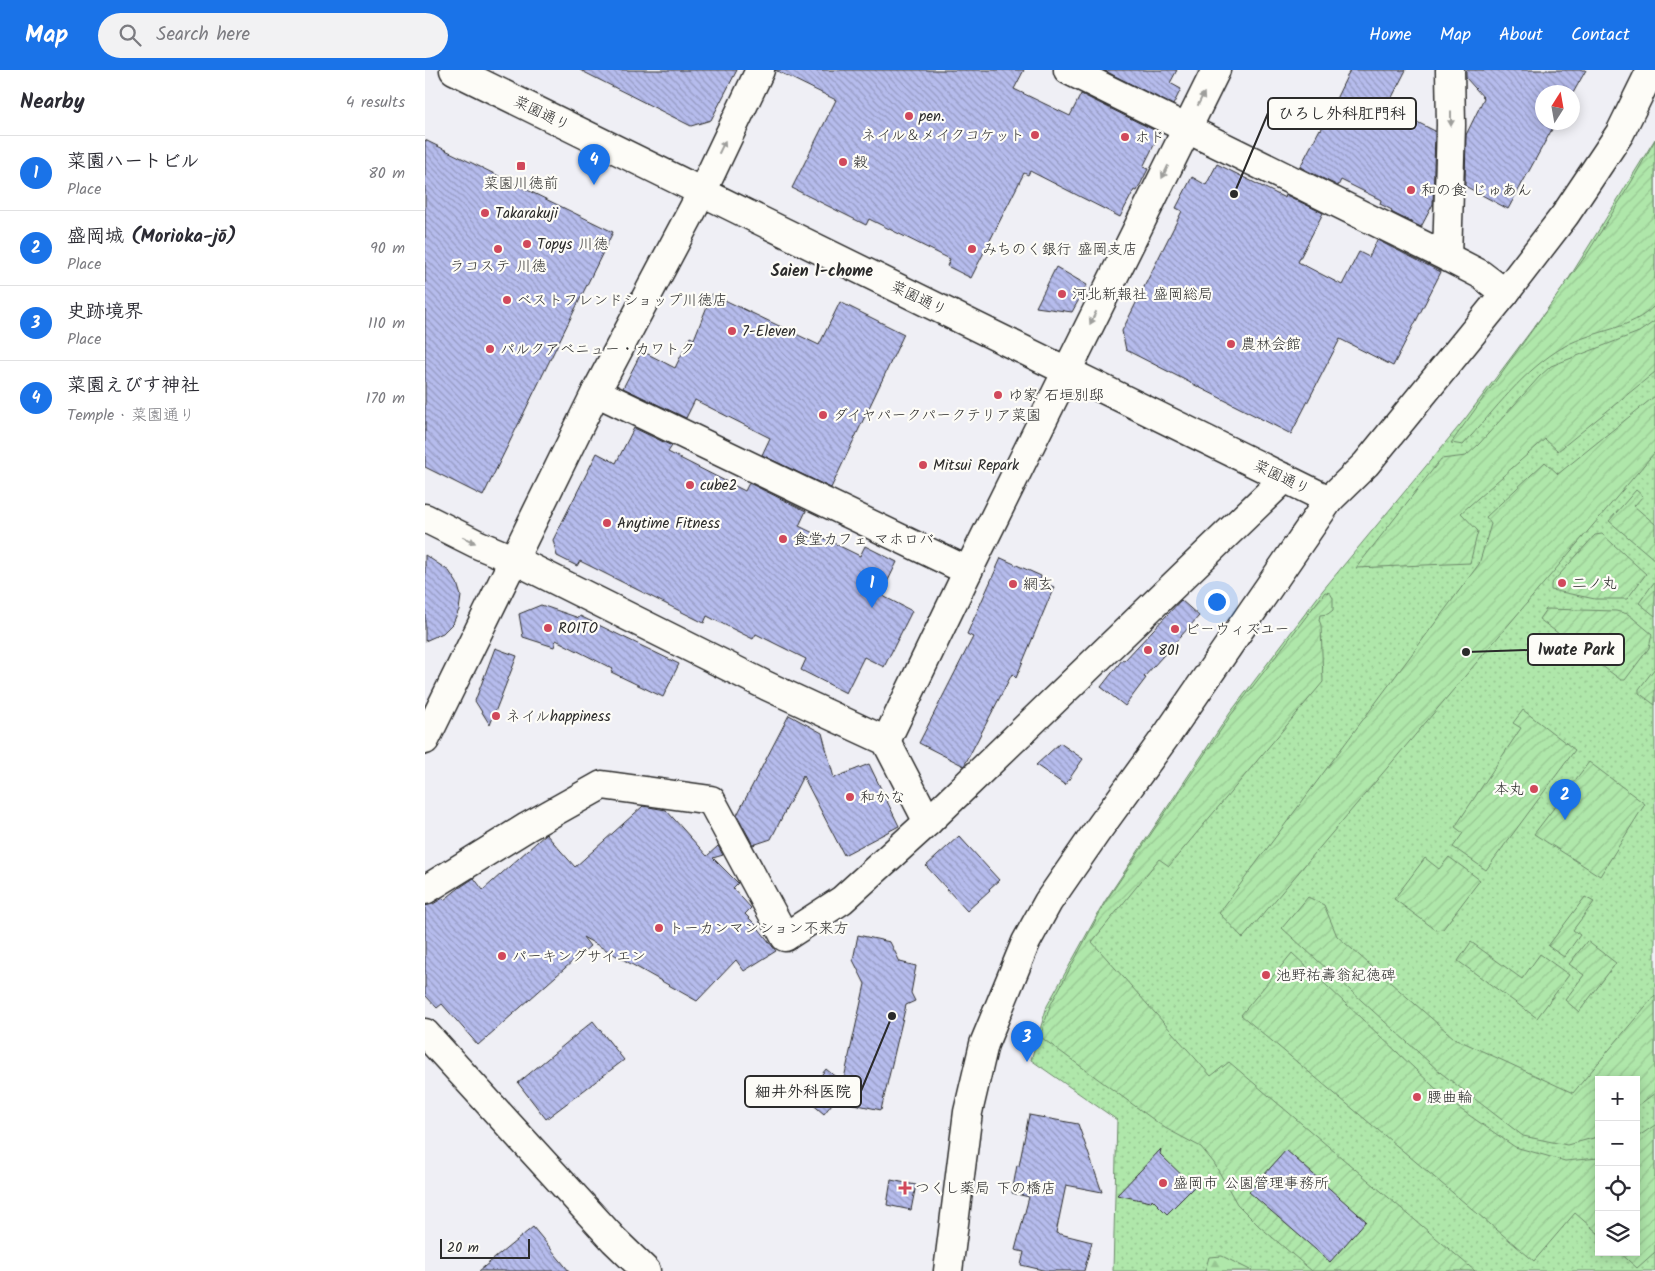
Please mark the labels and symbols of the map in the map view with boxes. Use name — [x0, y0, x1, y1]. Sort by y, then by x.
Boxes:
north arrow — [1535, 85, 1580, 130]
street label: 菜園通り — [509, 90, 574, 138]
one-way arrow — [1197, 92, 1205, 106]
callout: ひろし外科肛門科 — [1268, 98, 1416, 129]
text: ひろし外科肛門科 — [1278, 102, 1406, 127]
place label: pen. — [918, 105, 944, 129]
marker: pen. — [903, 110, 915, 122]
one-way arrow — [1447, 111, 1455, 127]
place label: ネイル＆メイクコケット — [861, 124, 1025, 148]
place label: ホド — [1135, 126, 1165, 150]
marker: ネイル＆メイクコケット — [1029, 129, 1041, 141]
marker: ホド — [1119, 131, 1131, 143]
one-way arrow — [718, 140, 726, 154]
pin: 4 — [578, 144, 610, 185]
place label: 穀 — [853, 151, 868, 175]
marker: 穀 — [837, 156, 849, 168]
marker: 菜園川徳前 — [515, 160, 527, 172]
one-way arrow — [1161, 165, 1169, 179]
place label: 菜園川徳前 — [483, 172, 559, 196]
place label: 和の食 じゅあん — [1421, 179, 1532, 203]
marker: 和の食 じゅあん — [1405, 184, 1417, 196]
place label: Takarakuji — [495, 202, 559, 226]
marker: Takarakuji — [479, 207, 491, 219]
place label: Topys 川徳 — [537, 233, 608, 257]
marker: Topys 川徳 — [521, 238, 533, 250]
place label: みちのく銀行 盛岡支店 — [982, 238, 1137, 262]
marker: ラコステ 川徳 — [492, 243, 504, 255]
marker: みちのく銀行 盛岡支店 — [966, 243, 978, 255]
place label: ラコステ 川徳 — [450, 255, 546, 279]
district label: Saien 1-chome — [771, 259, 873, 284]
street label: 菜園通り — [886, 275, 951, 323]
place label: 河北新報社 盛岡総局 — [1072, 283, 1213, 307]
marker: 河北新報社 盛岡総局 — [1056, 288, 1068, 300]
place label: ベストフレンドショップ川徳店 — [517, 289, 728, 313]
marker: ベストフレンドショップ川徳店 — [501, 294, 513, 306]
one-way arrow — [1089, 311, 1097, 325]
place label: 7-Eleven — [742, 320, 796, 344]
marker: 7-Eleven — [726, 325, 738, 337]
place label: 農林会館 — [1241, 333, 1301, 357]
place label: パルクアベニュー・カワトク — [500, 338, 695, 362]
marker: 農林会館 — [1225, 338, 1237, 350]
marker: パルクアベニュー・カワトク — [484, 343, 496, 355]
place label: ゆ家 石垣別邸 — [1008, 384, 1104, 408]
marker: ゆ家 石垣別邸 — [992, 389, 1004, 401]
place label: ダイヤパークパークテリア菜園 — [833, 404, 1041, 428]
marker: ダイヤパークパークテリア菜園 — [817, 409, 829, 421]
place label: Mitsui Repark — [933, 454, 1020, 478]
street label: 菜園通り — [1249, 454, 1314, 502]
marker: Mitsui Repark — [917, 459, 929, 471]
place label: cube2 — [700, 474, 737, 498]
marker: cube2 — [684, 479, 696, 491]
place label: Anytime Fitness — [617, 512, 721, 536]
marker: Anytime Fitness — [601, 517, 613, 529]
place label: 食堂カフェ マホロバ — [793, 528, 934, 552]
marker: 食堂カフェ マホロバ — [777, 533, 789, 545]
one-way arrow — [462, 536, 476, 544]
pin: 1 — [856, 567, 888, 608]
place label: 二ノ丸 — [1572, 572, 1617, 596]
place label: 網玄 — [1023, 573, 1053, 597]
marker: 二ノ丸 — [1556, 577, 1568, 589]
marker: 網玄 — [1007, 578, 1019, 590]
your location — [1204, 589, 1230, 615]
place label: ROITO — [558, 617, 598, 641]
place label: ビ－ウィズユー — [1185, 618, 1289, 642]
marker: ROITO — [542, 622, 554, 634]
marker: ビ－ウィズユー — [1169, 623, 1181, 635]
callout: Iwate Park — [1528, 634, 1624, 665]
text: Iwate Park — [1538, 638, 1615, 663]
place label: 801 — [1158, 639, 1180, 663]
marker: 801 — [1142, 644, 1154, 656]
place label: ネイルhappiness — [506, 705, 611, 729]
marker: ネイルhappiness — [490, 710, 502, 722]
place label: 本丸 — [1494, 778, 1524, 802]
pin: 2 — [1549, 779, 1581, 820]
marker: 本丸 — [1528, 783, 1540, 795]
place label: 和かな — [860, 786, 905, 810]
marker: 和かな — [844, 791, 856, 803]
place label: トーカンマンション不来方 — [669, 917, 848, 941]
marker: トーカンマンション不来方 — [653, 922, 665, 934]
place label: パーキングサイエン — [512, 945, 646, 969]
marker: パーキングサイエン — [496, 950, 508, 962]
place label: 池野祐壽翁紀徳碑 — [1276, 964, 1396, 988]
marker: 池野祐壽翁紀徳碑 — [1260, 969, 1272, 981]
pin: 3 — [1011, 1021, 1043, 1062]
callout: 細井外科医院 — [745, 1076, 861, 1107]
text: 細井外科医院 — [755, 1080, 851, 1105]
place label: 腰曲輪 — [1427, 1086, 1472, 1110]
marker: 腰曲輪 — [1411, 1091, 1423, 1103]
place label: 盛岡市 公園管理事務所 — [1173, 1172, 1329, 1196]
place label: つくし薬局 下の橋店 — [915, 1177, 1056, 1201]
marker: 盛岡市 公園管理事務所 — [1157, 1177, 1169, 1189]
marker: つくし薬局 下の橋店 — [899, 1182, 911, 1194]
scale bar — [440, 1236, 530, 1259]

